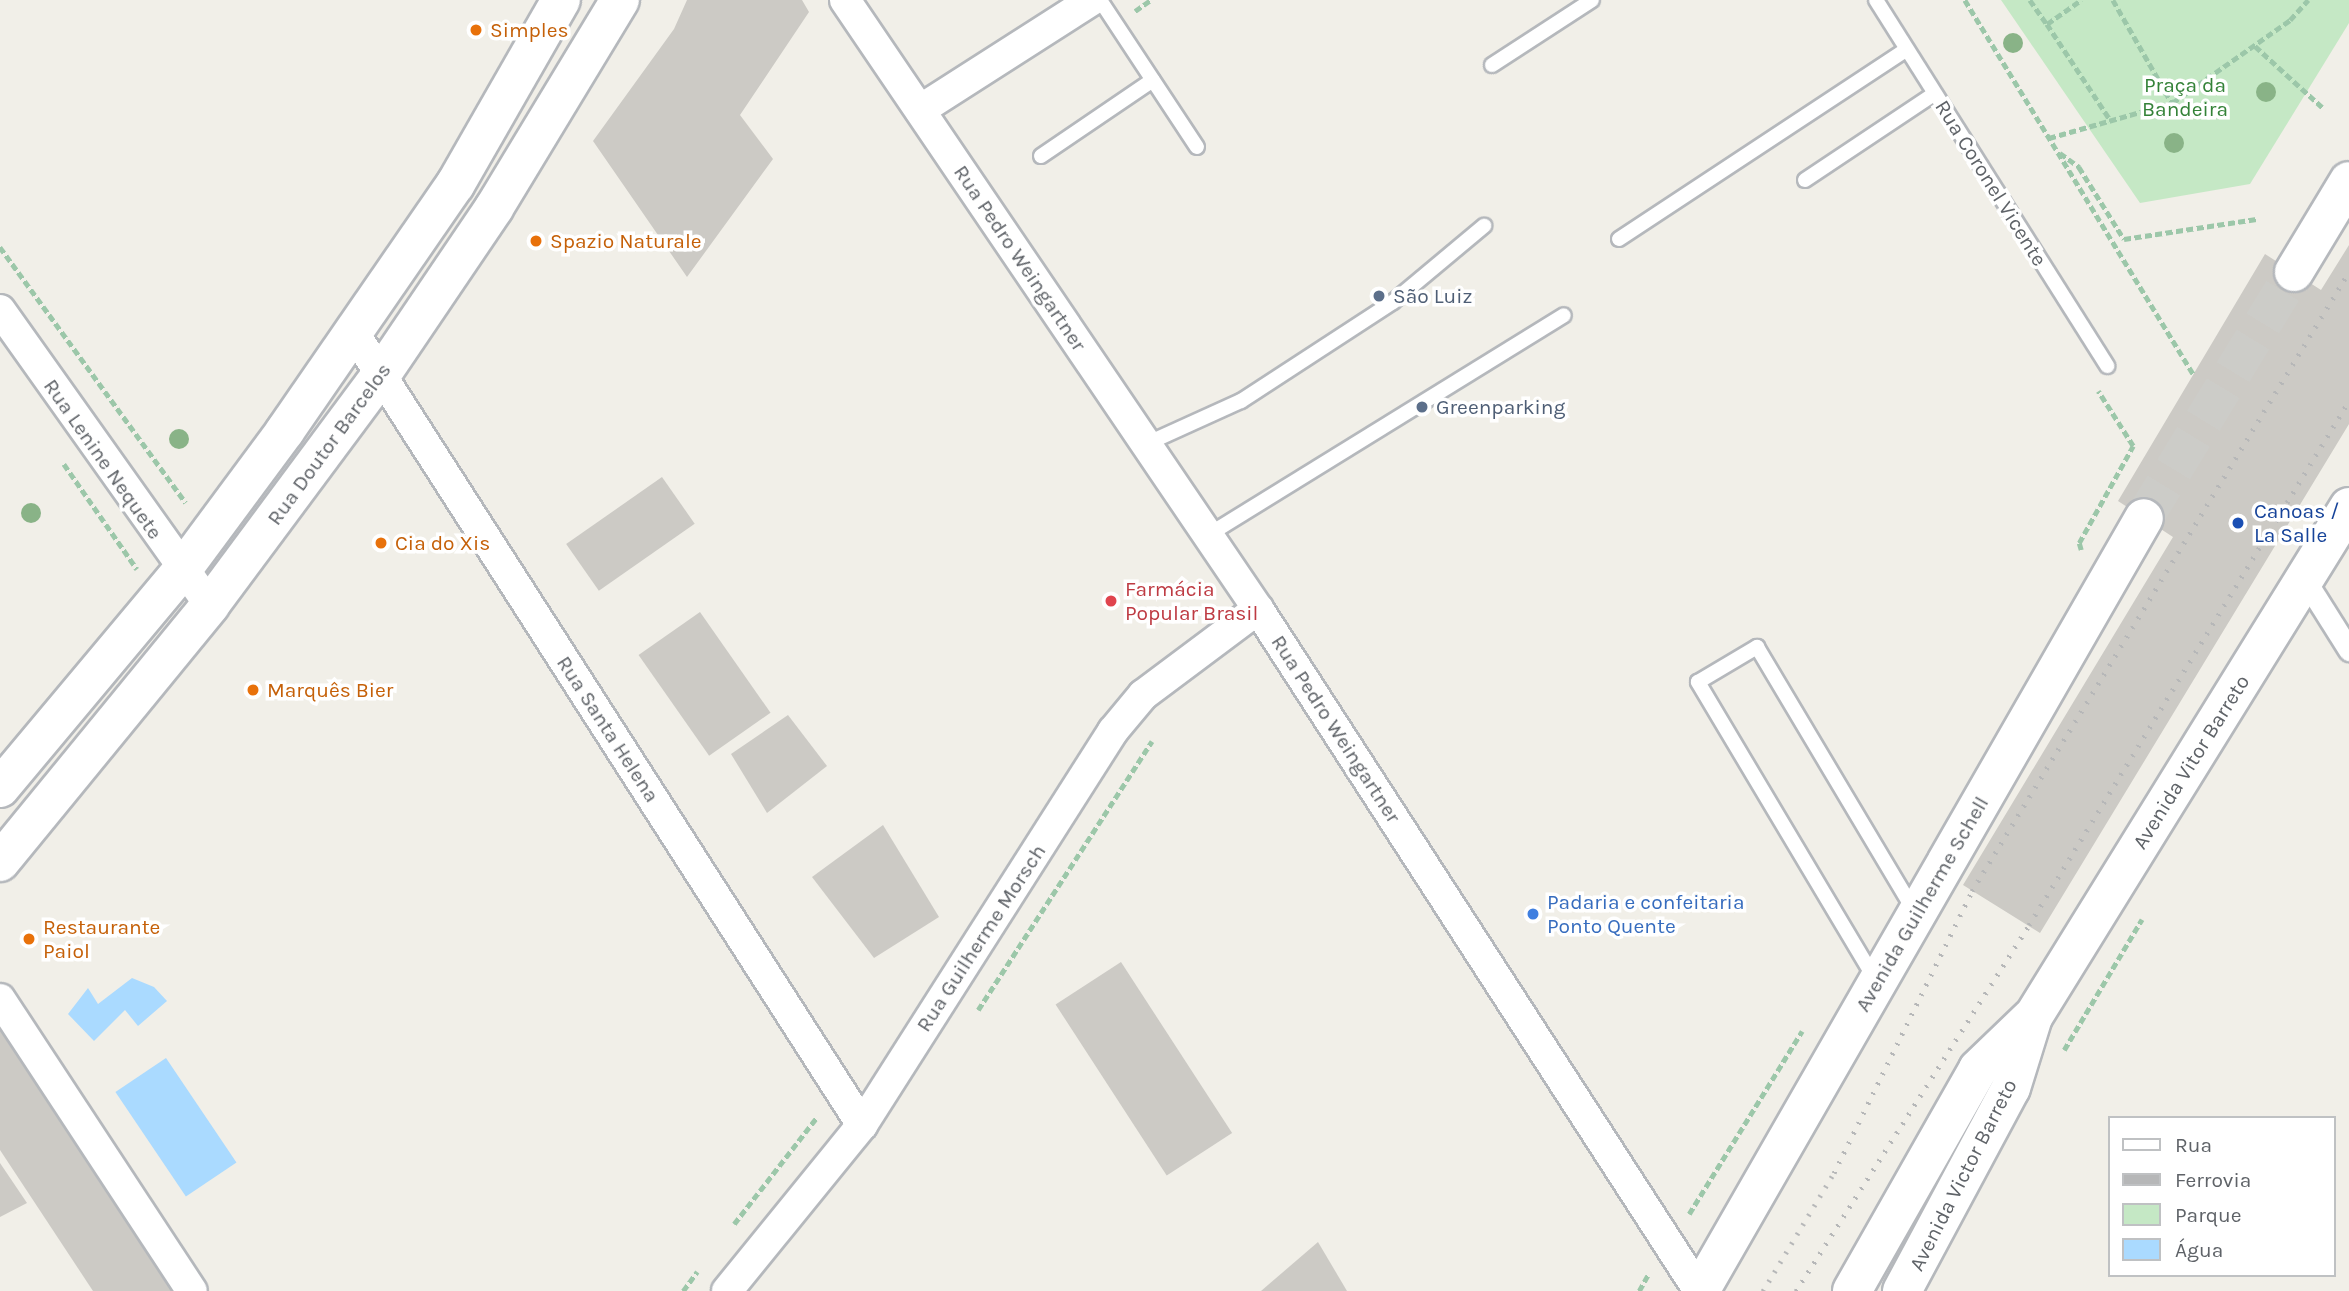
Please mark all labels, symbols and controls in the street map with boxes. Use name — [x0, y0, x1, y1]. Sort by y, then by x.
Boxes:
place label: Simples — [490, 17, 569, 43]
marker: Simples — [468, 22, 484, 38]
park label: Praça da Bandeira — [2142, 72, 2228, 122]
street label: Rua Coronel Vicente — [1930, 95, 2052, 271]
street label: Rua Pedro Weingartner — [948, 160, 1092, 356]
place label: Spazio Naturale — [550, 228, 702, 254]
marker: Spazio Naturale — [528, 233, 544, 249]
place label: São Luiz — [1393, 283, 1472, 309]
marker: São Luiz — [1371, 288, 1387, 304]
street label: Rua Doutor Barcelos — [262, 358, 396, 530]
street label: Rua Lenine Nequete — [38, 374, 168, 544]
place label: Greenparking — [1436, 394, 1565, 420]
marker: Greenparking — [1414, 399, 1430, 415]
place label: Canoas / La Salle — [2254, 498, 2339, 548]
marker: Canoas / La Salle — [2228, 513, 2248, 533]
place label: Cia do Xis — [395, 530, 490, 556]
marker: Cia do Xis — [373, 535, 389, 551]
place label: Farmácia Popular Brasil — [1125, 576, 1258, 626]
marker: Farmácia Popular Brasil — [1103, 593, 1119, 609]
street label: Rua Pedro Weingartner — [1266, 630, 1406, 828]
street label: Rua Santa Helena — [551, 651, 665, 807]
street label: Avenida Vitor Barreto — [2127, 670, 2255, 854]
place label: Marquês Bier — [267, 677, 393, 703]
marker: Marquês Bier — [245, 682, 261, 698]
street label: Avenida Guilherme Schell — [1850, 792, 1994, 1016]
street label: Rua Guilherme Morsch — [911, 840, 1051, 1036]
place label: Padaria e confeitaria Ponto Quente — [1547, 889, 1744, 939]
marker: Padaria e confeitaria Ponto Quente — [1525, 906, 1541, 922]
place label: Restaurante Paiol — [43, 914, 160, 964]
marker: Restaurante Paiol — [21, 931, 37, 947]
street label: Avenida Victor Barreto — [1904, 1075, 2022, 1275]
legend — [2108, 1116, 2335, 1277]
text: Rua — [2175, 1133, 2212, 1157]
text: Ferrovia — [2175, 1168, 2251, 1192]
text: Parque — [2175, 1203, 2242, 1227]
text: Água — [2175, 1238, 2223, 1262]

